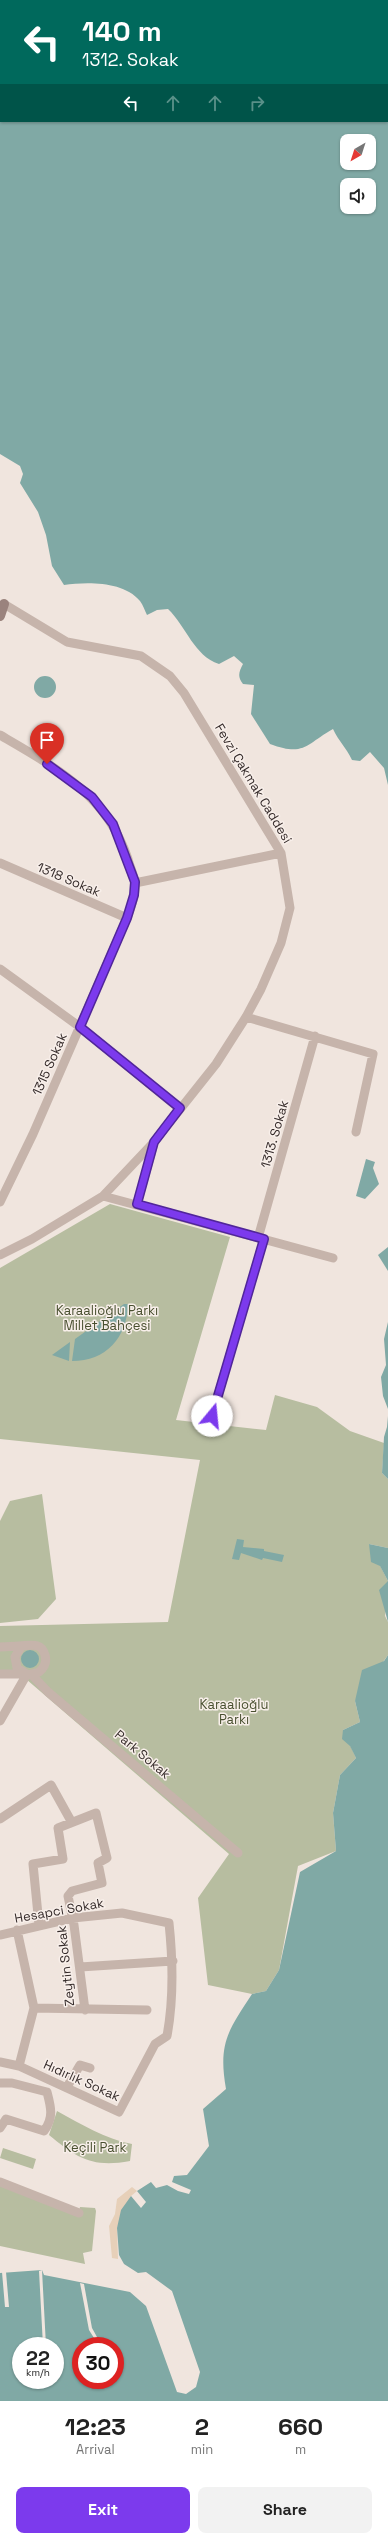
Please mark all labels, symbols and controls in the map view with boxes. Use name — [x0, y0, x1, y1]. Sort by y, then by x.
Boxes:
text: 140 m — [82, 13, 162, 49]
icon: left — [16, 16, 68, 68]
text: 1312. Sokak — [82, 48, 179, 71]
icon: left — [120, 92, 142, 114]
icon: ahead — [162, 92, 184, 114]
icon: ahead — [204, 92, 226, 114]
icon: right — [246, 92, 268, 114]
north arrow — [340, 134, 376, 170]
map controls — [340, 134, 376, 214]
button: sound — [340, 178, 376, 214]
street label: Fevzi Çakmak Caddesi — [211, 720, 296, 846]
pin — [30, 723, 64, 764]
icon: arrive — [36, 729, 58, 751]
street label: 1318 Sokak — [35, 858, 103, 900]
street label: 1315 Sokak — [28, 1030, 71, 1098]
street label: 1313. Sokak — [257, 1098, 292, 1170]
park label: Karaalioğlu Parkı Millet Bahçesi — [56, 1302, 158, 1334]
position arrow — [191, 1395, 233, 1437]
park label: Karaalioğlu Parkı — [200, 1696, 268, 1728]
street label: Park Sokak — [111, 1726, 174, 1783]
street label: Hesapci Sokak — [13, 1894, 105, 1927]
street label: Zeytin Sokak — [53, 1925, 78, 2007]
street label: Hıdırlık Sokak — [41, 2056, 123, 2105]
park label: Keçili Park — [63, 2139, 127, 2156]
speed limit sign: 30 — [72, 2337, 124, 2389]
text: 22 — [26, 2345, 50, 2371]
text: km/h — [26, 2366, 50, 2379]
text: 12:23 — [65, 2411, 126, 2442]
text: 2 — [195, 2411, 209, 2442]
text: 660 — [278, 2411, 323, 2442]
text: Arrival — [76, 2441, 115, 2458]
text: min — [191, 2441, 213, 2458]
text: m — [295, 2441, 306, 2458]
button: Exit — [16, 2487, 190, 2533]
button: Share — [198, 2487, 372, 2533]

